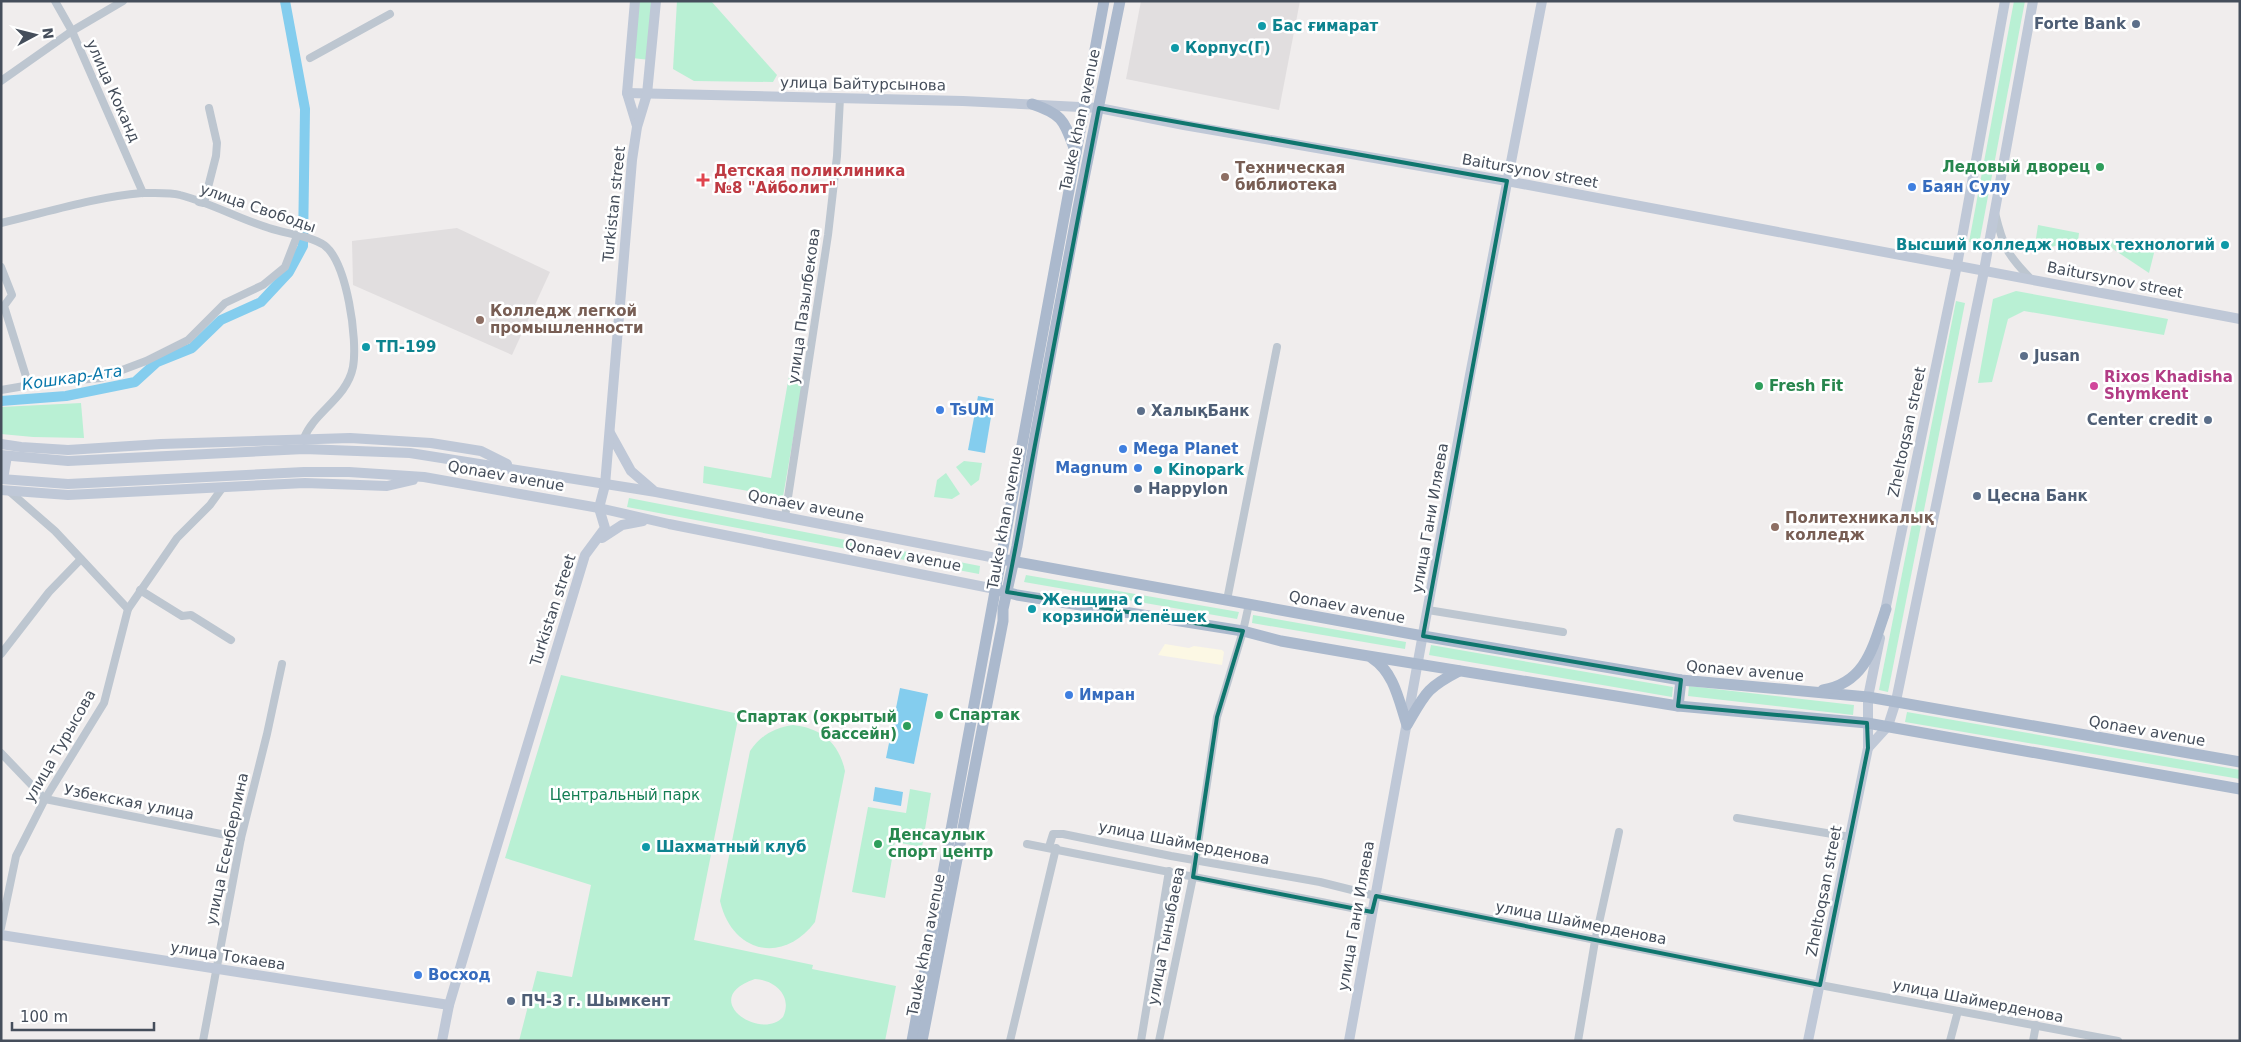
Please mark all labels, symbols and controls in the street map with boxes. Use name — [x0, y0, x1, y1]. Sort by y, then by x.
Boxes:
north arrow — [10, 10, 60, 60]
place label: Forte Bank — [2034, 15, 2127, 33]
place label: Бас ғимарат — [1272, 17, 1379, 35]
marker: Forte Bank — [2130, 18, 2142, 30]
marker: Бас ғимарат — [1256, 20, 1268, 32]
text: N — [39, 27, 57, 40]
street label: улица Коканд — [82, 37, 144, 145]
place label: Корпус(Г) — [1185, 39, 1271, 57]
marker: Корпус(Г) — [1169, 42, 1181, 54]
street label: Tauke khan avenue — [1056, 47, 1104, 194]
street label: улица Байтурсынова — [780, 74, 946, 94]
street label: Turkistan street — [599, 145, 629, 264]
street label: Baitursynov street — [1460, 150, 1600, 192]
place label: Ледовый дворец — [1942, 158, 2090, 176]
place label: Техническая библиотека — [1235, 159, 1345, 194]
marker: Ледовый дворец — [2094, 161, 2106, 173]
place label: Детская поликлиника №8 "Айболит" — [714, 162, 905, 197]
marker: Техническая библиотека — [1219, 171, 1231, 183]
marker: Детская поликлиника №8 "Айболит" — [696, 173, 710, 187]
place label: Баян Сулу — [1922, 178, 2011, 196]
street label: улица Свободы — [198, 180, 318, 236]
marker: Баян Сулу — [1906, 181, 1918, 193]
street label: улица Пазылбекова — [784, 227, 824, 385]
place label: Высший колледж новых технологий — [1896, 236, 2215, 254]
marker: Высший колледж новых технологий — [2219, 239, 2231, 251]
street label: Baitursynov street — [2045, 258, 2185, 302]
place label: Колледж легкой промышленности — [490, 302, 643, 337]
marker: Колледж легкой промышленности — [474, 314, 486, 326]
place label: ТП-199 — [376, 338, 436, 356]
marker: ТП-199 — [360, 341, 372, 353]
place label: Jusan — [2033, 347, 2080, 365]
marker: Jusan — [2018, 350, 2030, 362]
water label: Кошкар-Ата — [21, 361, 124, 394]
street label: Zheltoqsan street — [1884, 365, 1930, 499]
place label: Rixos Khadisha Shymkent — [2104, 368, 2233, 403]
place label: Fresh Fit — [1769, 377, 1843, 395]
marker: Fresh Fit — [1753, 380, 1765, 392]
marker: Rixos Khadisha Shymkent — [2088, 380, 2100, 392]
place label: TsUM — [950, 401, 994, 419]
place label: ХалықБанк — [1151, 402, 1250, 420]
marker: TsUM — [934, 404, 946, 416]
marker: ХалықБанк — [1135, 405, 1147, 417]
place label: Center credit — [2087, 411, 2198, 429]
marker: Center credit — [2202, 414, 2214, 426]
place label: Mega Planet — [1133, 440, 1238, 458]
street label: улица Гани Иляева — [1408, 442, 1452, 594]
marker: Mega Planet — [1117, 443, 1129, 455]
street label: Tauke khan avenue — [983, 445, 1026, 592]
street label: Qonaev avenue — [446, 457, 566, 495]
place label: Magnum — [1055, 459, 1128, 477]
place label: Kinopark — [1168, 461, 1245, 479]
marker: Magnum — [1132, 462, 1144, 474]
marker: Kinopark — [1152, 464, 1164, 476]
place label: Happylon — [1148, 480, 1228, 498]
marker: Happylon — [1132, 483, 1144, 495]
street label: Qonaev aveune — [746, 486, 866, 526]
place label: Цесна Банк — [1987, 487, 2088, 505]
marker: Цесна Банк — [1971, 490, 1983, 502]
place label: Политехникалық колледж — [1785, 509, 1934, 544]
marker: Политехникалық колледж — [1769, 521, 1781, 533]
street label: Qonaev avenue — [843, 535, 963, 575]
street label: Turkistan street — [526, 552, 580, 669]
street label: Qonaev avenue — [1287, 587, 1407, 627]
place label: Женщина с корзиной лепёшек — [1042, 591, 1207, 626]
marker: Женщина с корзиной лепёшек — [1026, 603, 1038, 615]
street label: Qonaev avenue — [1685, 657, 1805, 685]
street label: улица Турысова — [20, 686, 100, 806]
place label: Имран — [1079, 686, 1135, 704]
marker: Имран — [1063, 689, 1075, 701]
place label: Спартак — [949, 706, 1020, 724]
place label: Спартак (окрытый бассейн) — [736, 708, 897, 743]
marker: Спартак — [933, 709, 945, 721]
street label: Qonaev avenue — [2087, 712, 2207, 750]
marker: Спартак (окрытый бассейн) — [901, 720, 913, 732]
street label: улица Есенберлина — [202, 771, 252, 927]
street label: Узбекская улица — [62, 781, 196, 823]
park label: Центральный парк — [550, 786, 700, 804]
street label: улица Шаймерденова — [1097, 818, 1271, 868]
street label: Zheltoqsan street — [1802, 824, 1846, 958]
place label: Денсаулык спорт центр — [888, 826, 994, 861]
place label: Шахматный клуб — [656, 838, 806, 856]
marker: Денсаулык спорт центр — [872, 838, 884, 850]
street label: улица Гани Иляева — [1334, 840, 1378, 992]
marker: Шахматный клуб — [640, 841, 652, 853]
street label: улица Тыныбаева — [1144, 865, 1188, 1007]
street label: Tauke khan avenue — [903, 872, 949, 1019]
street label: улица Шаймерденова — [1494, 898, 1668, 948]
street label: улица Токаева — [169, 938, 287, 974]
place label: Восход — [428, 966, 491, 984]
marker: Восход — [412, 969, 424, 981]
street label: улица Шаймерденова — [1891, 976, 2065, 1026]
place label: ПЧ-3 г. Шымкент — [521, 992, 670, 1010]
marker: ПЧ-3 г. Шымкент — [505, 995, 517, 1007]
scale bar — [12, 1000, 155, 1032]
text: 100 m — [20, 1008, 68, 1026]

